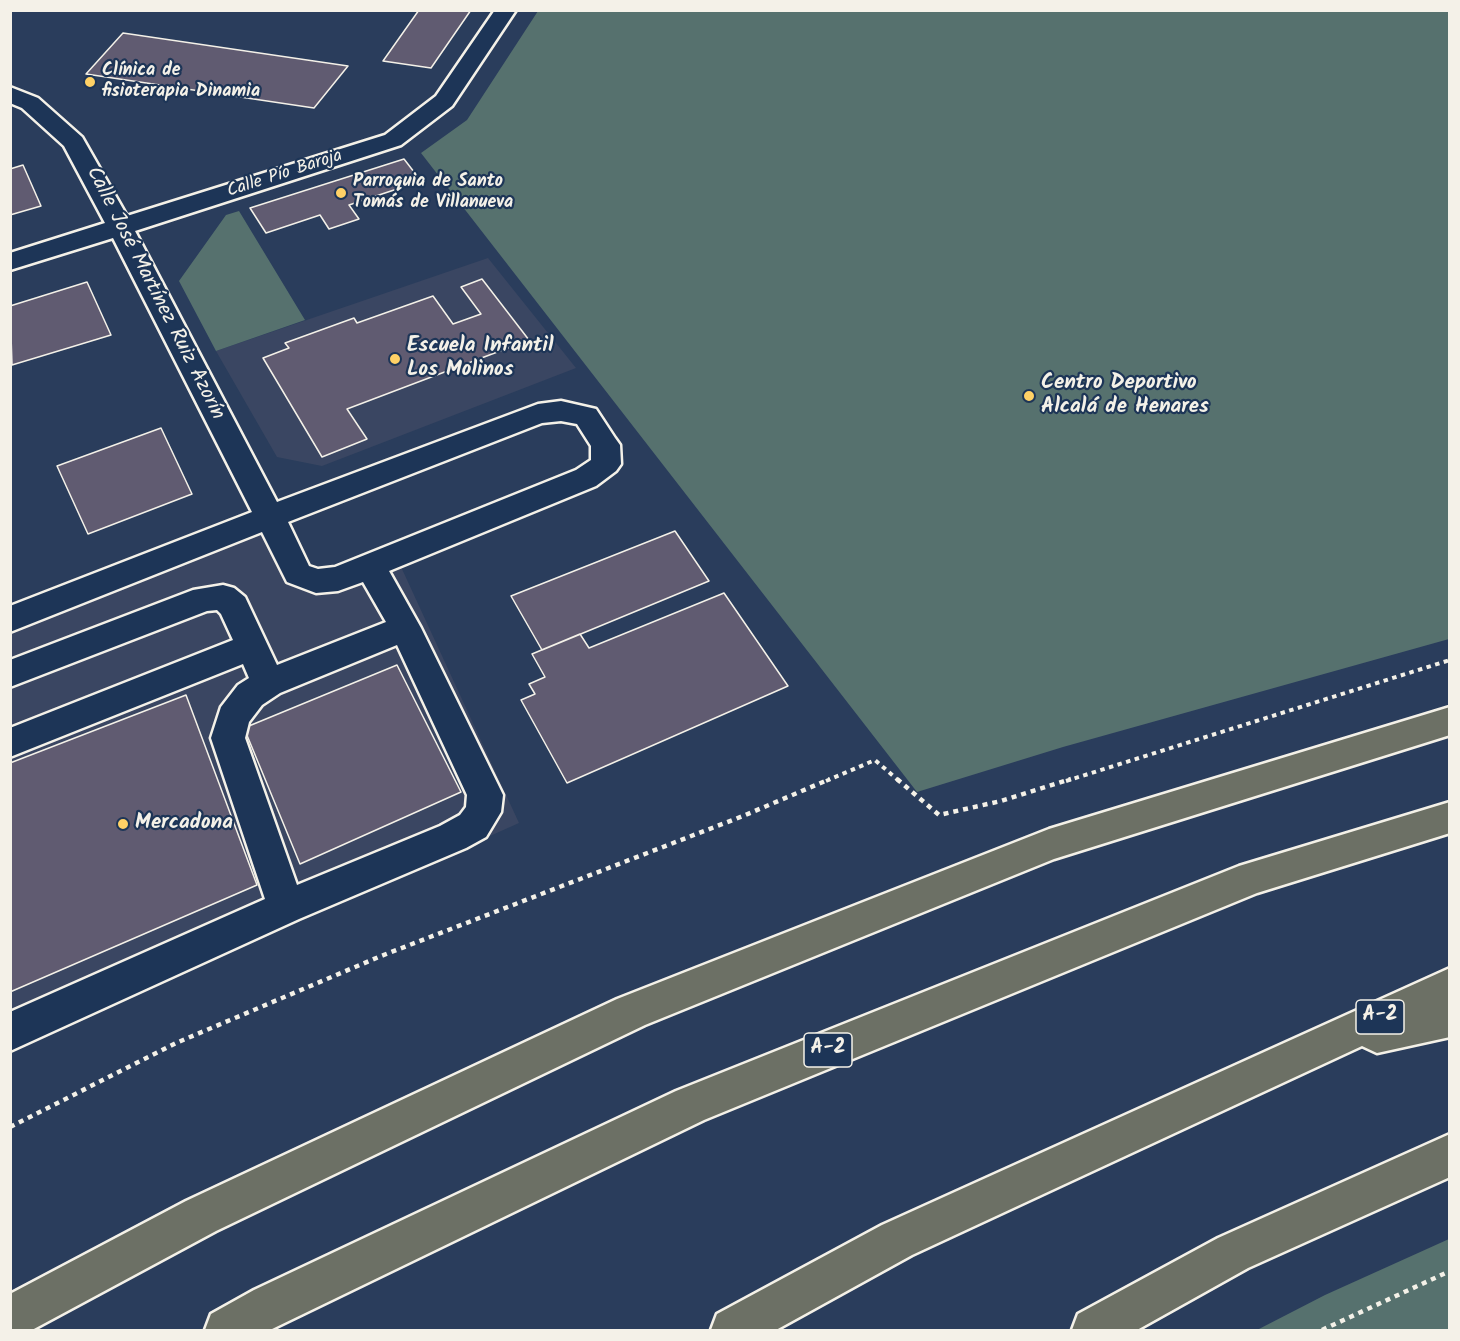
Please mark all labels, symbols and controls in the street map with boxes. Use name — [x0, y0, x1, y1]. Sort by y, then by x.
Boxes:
place label: Clínica de fisioterapia Dinamia — [102, 61, 260, 104]
marker: Clínica de fisioterapia Dinamia — [83, 75, 97, 89]
street label: Calle Pío Baroja — [225, 146, 345, 204]
street label: Calle José Martínez Ruiz Azorín — [79, 163, 229, 425]
place label: Parroquia de Santo Tomás de Villanueva — [353, 172, 513, 214]
marker: Parroquia de Santo Tomás de Villanueva — [334, 186, 348, 200]
place label: Escuela Infantil Los Molinos — [407, 334, 554, 384]
marker: Escuela Infantil Los Molinos — [388, 352, 402, 366]
place label: Centro Deportivo Alcalá de Henares — [1041, 371, 1209, 421]
marker: Centro Deportivo Alcalá de Henares — [1022, 389, 1036, 403]
place label: Mercadona — [135, 811, 233, 837]
marker: Mercadona — [116, 817, 130, 831]
road number: A-2 — [1356, 1000, 1404, 1034]
road number: A-2 — [804, 1033, 852, 1067]

